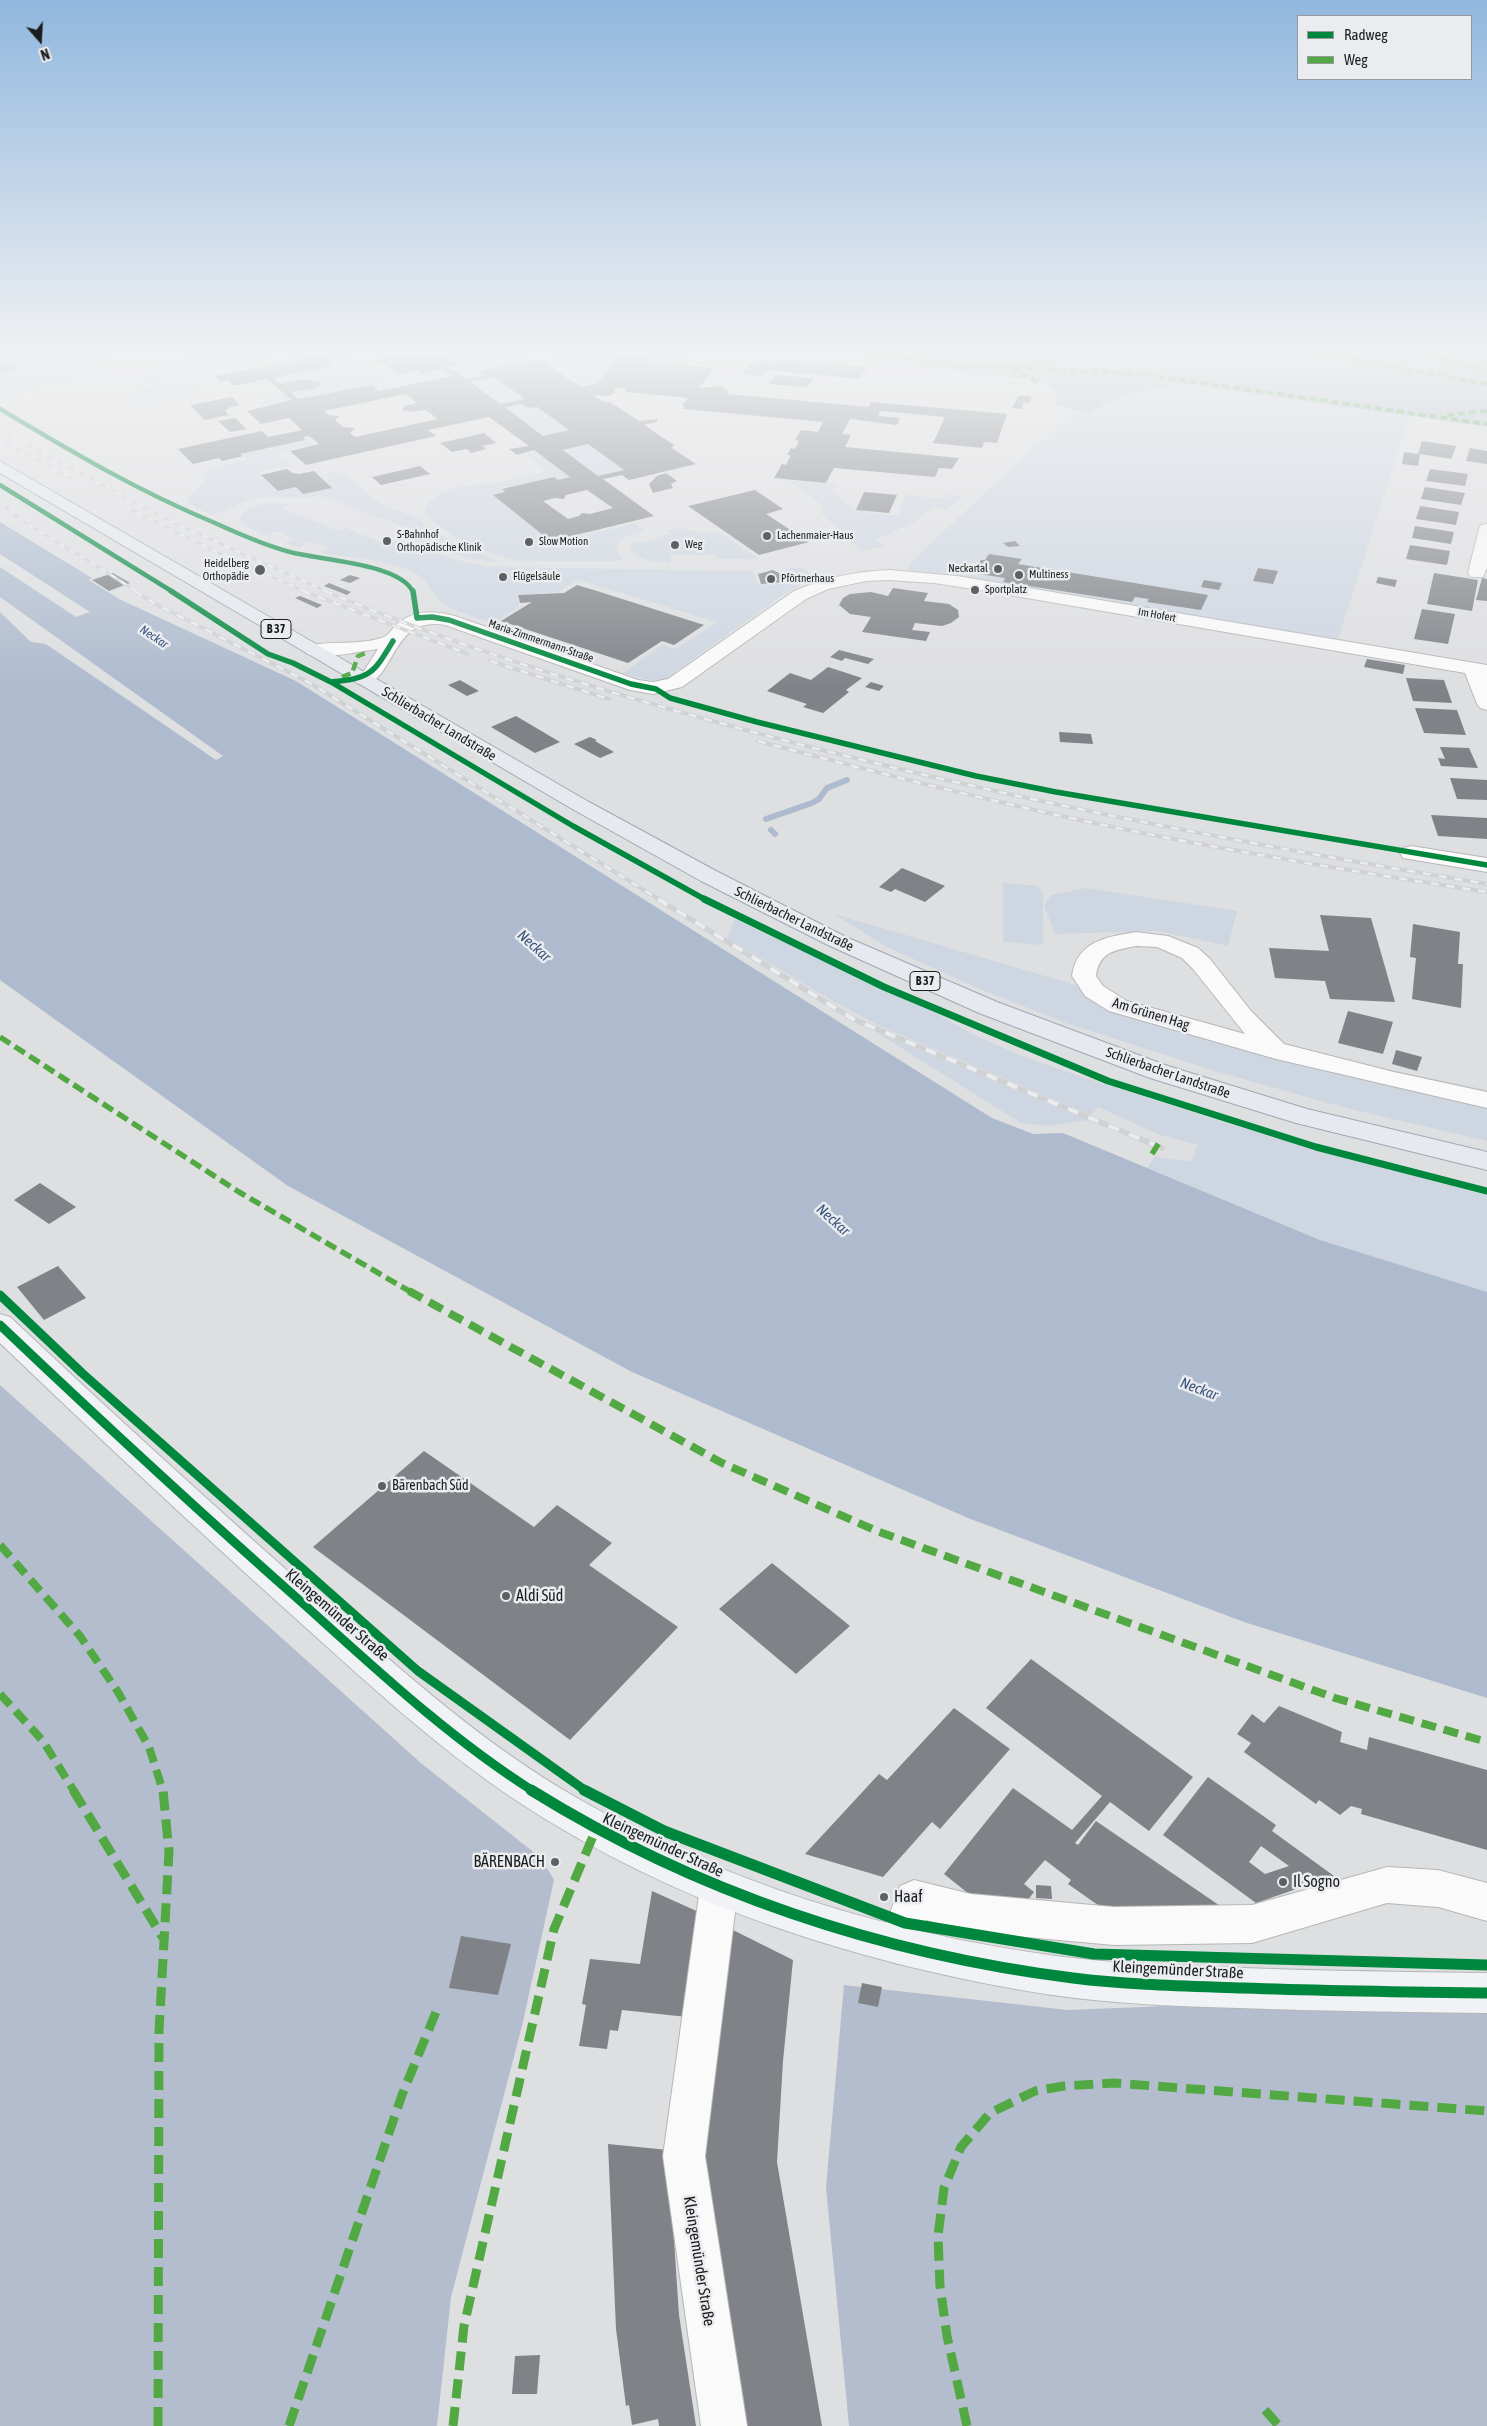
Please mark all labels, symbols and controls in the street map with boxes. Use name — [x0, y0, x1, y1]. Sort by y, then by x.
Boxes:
north arrow — [15, 15, 65, 65]
legend — [1297, 15, 1472, 80]
text: Radweg — [1344, 26, 1388, 43]
text: N — [38, 45, 51, 63]
text: Weg — [1344, 51, 1368, 68]
place label: S-Bahnhof Orthopädische Klinik — [397, 528, 482, 554]
place label: Lachenmaier-Haus — [777, 529, 853, 543]
marker: Lachenmaier-Haus — [761, 530, 773, 542]
marker: S-Bahnhof Orthopädische Klinik — [381, 535, 393, 547]
place label: Slow Motion — [539, 535, 588, 549]
marker: Slow Motion — [523, 536, 535, 548]
place label: Weg — [685, 538, 702, 552]
marker: Weg — [669, 539, 681, 551]
place label: Heidelberg Orthopädie — [203, 557, 249, 583]
place label: Neckartal — [948, 562, 988, 576]
marker: Heidelberg Orthopädie — [253, 563, 267, 577]
marker: Neckartal — [992, 563, 1004, 575]
place label: Multiness — [1029, 568, 1068, 582]
marker: Multiness — [1013, 569, 1025, 581]
place label: Flügelsäule — [513, 570, 560, 584]
marker: Flügelsäule — [497, 571, 509, 583]
place label: Pförtnerhaus — [781, 572, 834, 586]
marker: Pförtnerhaus — [765, 573, 777, 585]
place label: Sportplatz — [985, 583, 1027, 597]
marker: Sportplatz — [969, 584, 981, 596]
street label: Im Hofert — [1137, 605, 1177, 625]
street label: Maria-Zimmermann-Straße — [487, 617, 595, 665]
road number: B 37 — [261, 620, 291, 638]
water label: Neckar — [137, 622, 171, 652]
street label: Schlierbacher Landstraße — [379, 683, 499, 765]
street label: Schlierbacher Landstraße — [732, 883, 856, 955]
water label: Neckar — [514, 926, 554, 966]
road number: B 37 — [910, 971, 940, 990]
street label: Am Grünen Hag — [1110, 994, 1192, 1034]
street label: Schlierbacher Landstraße — [1104, 1044, 1232, 1102]
water label: Neckar — [813, 1200, 853, 1240]
water label: Neckar — [1178, 1374, 1220, 1404]
place label: Bärenbach Süd — [392, 1478, 469, 1494]
marker: Bärenbach Süd — [376, 1480, 388, 1492]
street label: Kleingemünder Straße — [281, 1565, 393, 1665]
place label: Aldi Süd — [516, 1586, 563, 1606]
marker: Aldi Süd — [500, 1590, 512, 1602]
street label: Kleingemünder Straße — [600, 1809, 726, 1881]
place label: BÄRENBACH — [473, 1852, 545, 1872]
marker: BÄRENBACH — [549, 1856, 561, 1868]
place label: Il Sogno — [1293, 1872, 1340, 1892]
marker: Il Sogno — [1277, 1876, 1289, 1888]
place label: Haaf — [894, 1887, 923, 1907]
marker: Haaf — [878, 1891, 890, 1903]
street label: Kleingemünder Straße — [1112, 1957, 1244, 1983]
street label: Kleingemünder Straße — [679, 2195, 719, 2327]

